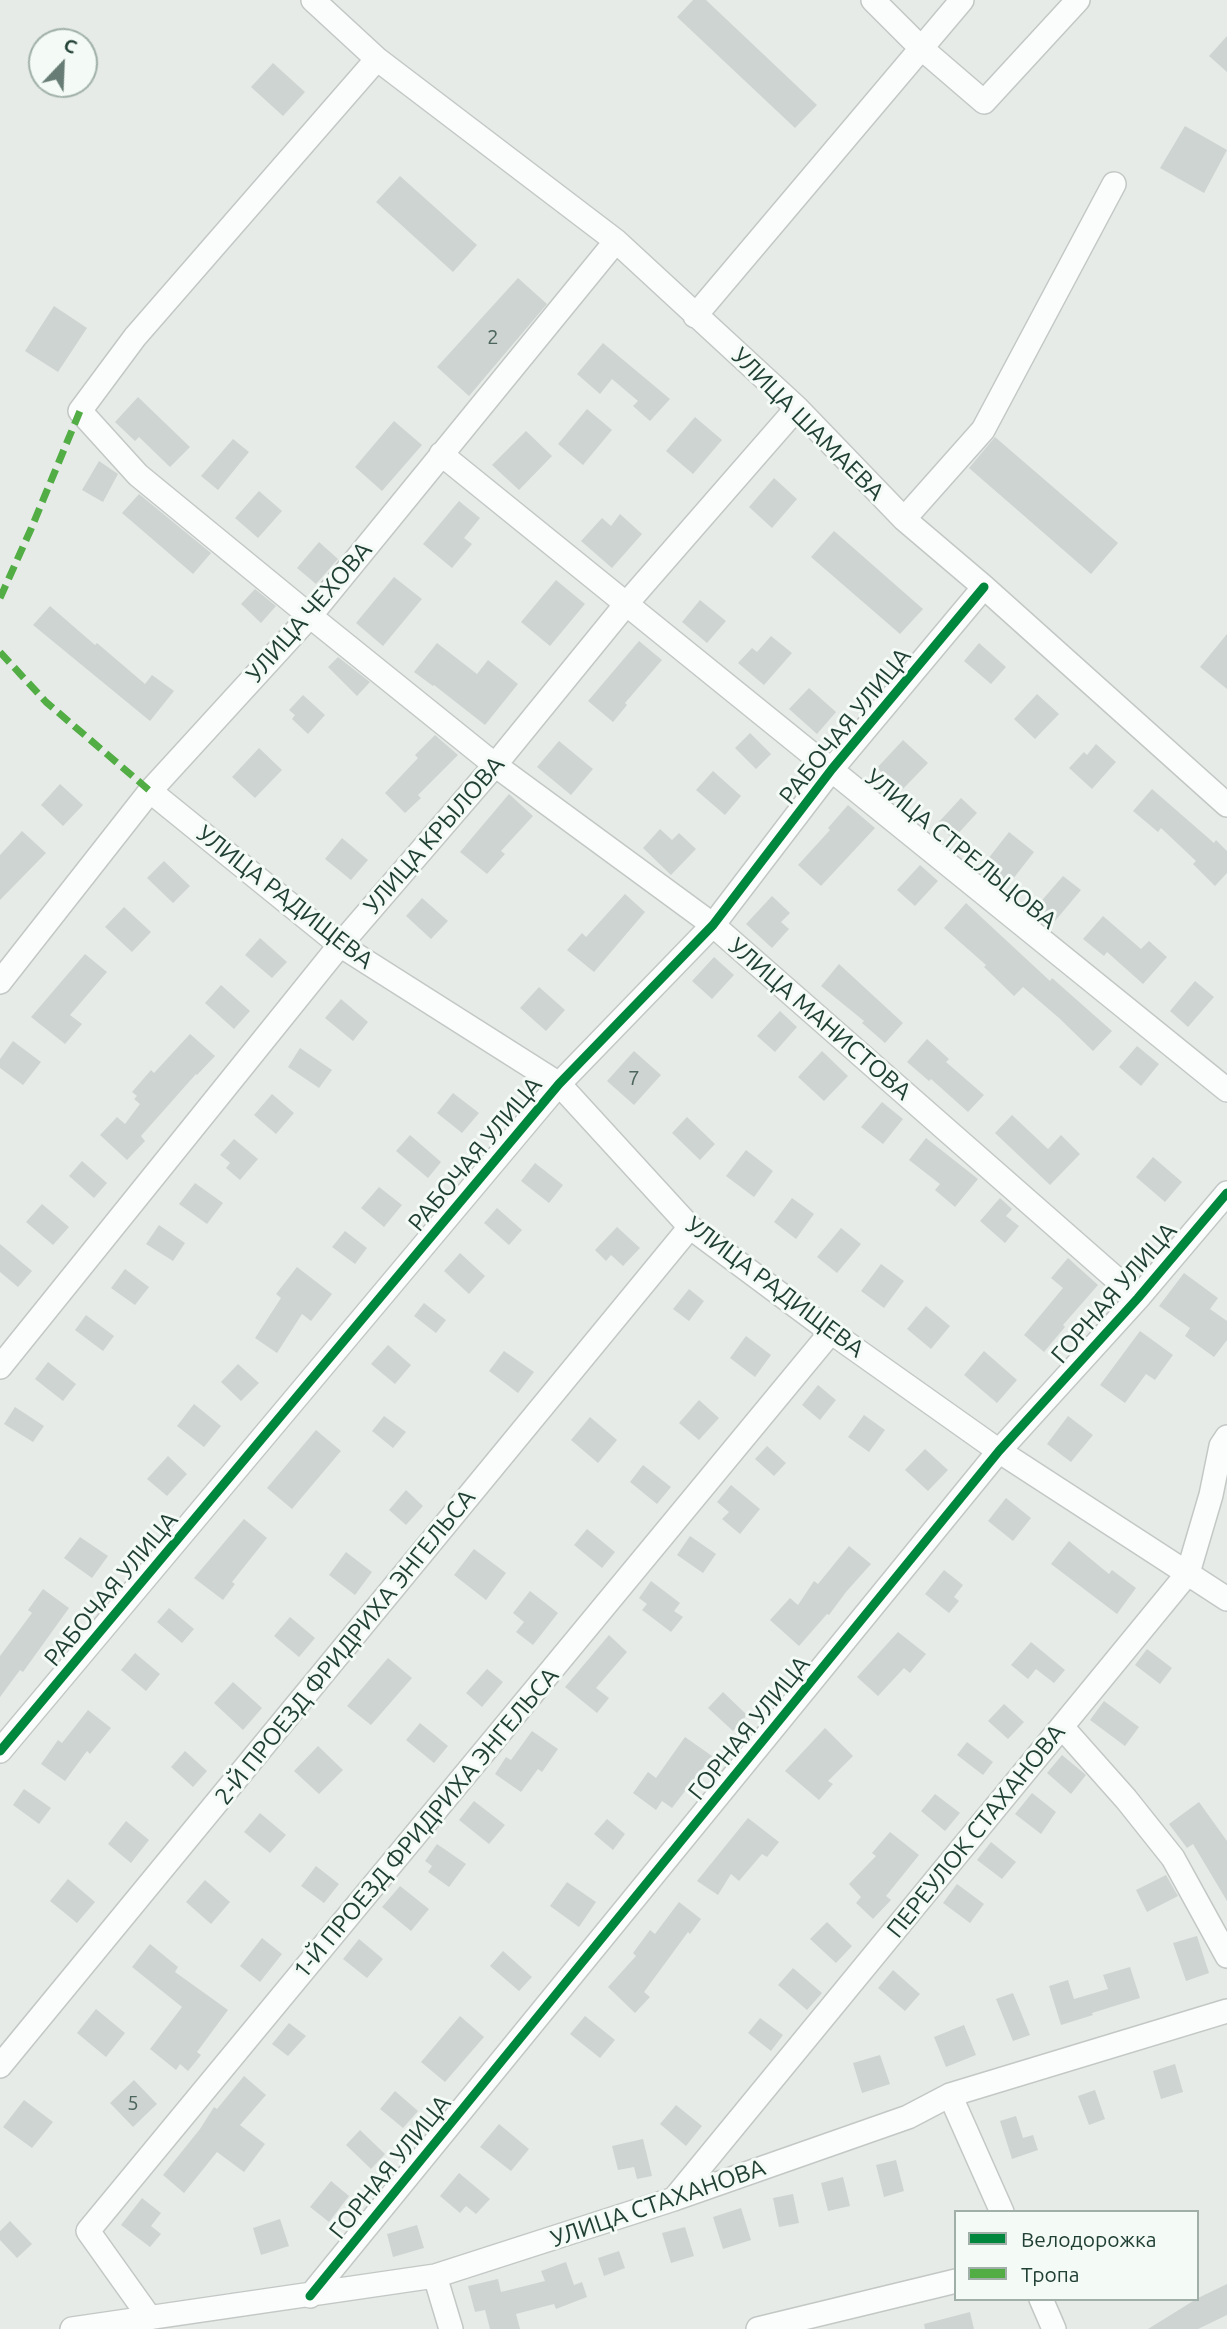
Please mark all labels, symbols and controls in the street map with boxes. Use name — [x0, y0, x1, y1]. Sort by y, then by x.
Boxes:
north arrow — [28, 28, 98, 98]
text: С — [61, 33, 80, 58]
house number: 2 — [487, 324, 499, 350]
street label: УЛИЦА ШАМАЕВА — [726, 342, 890, 506]
street label: УЛИЦА ЧЕХОВА — [240, 536, 378, 688]
street label: РАБОЧАЯ УЛИЦА — [773, 642, 917, 810]
street label: УЛИЦА КРЫЛОВА — [358, 750, 510, 920]
street label: УЛИЦА СТРЕЛЬЦОВА — [859, 763, 1063, 935]
street label: УЛИЦА РАДИЩЕВА — [191, 819, 379, 975]
street label: УЛИЦА МАНИСТОВА — [723, 932, 917, 1106]
house number: 7 — [628, 1065, 640, 1091]
street label: РАБОЧАЯ УЛИЦА — [402, 1071, 548, 1237]
street label: УЛИЦА РАДИЩЕВА — [680, 1210, 870, 1364]
street label: ГОРНАЯ УЛИЦА — [1045, 1217, 1183, 1369]
street label: 2-Й ПРОЕЗД ФРИДРИХА ЭНГЕЛЬСА — [209, 1484, 481, 1810]
street label: РАБОЧАЯ УЛИЦА — [38, 1506, 184, 1672]
street label: ГОРНАЯ УЛИЦА — [682, 1650, 816, 1806]
street label: 1-Й ПРОЕЗД ФРИДРИХА ЭНГЕЛЬСА — [287, 1662, 565, 1984]
street label: ПЕРЕУЛОК СТАХАНОВА — [881, 1718, 1071, 1944]
street label: ГОРНАЯ УЛИЦА — [323, 2089, 457, 2245]
house number: 5 — [127, 2090, 139, 2116]
street label: УЛИЦА СТАХАНОВА — [547, 2153, 769, 2253]
legend — [954, 2210, 1199, 2301]
text: Велодорожка — [1021, 2227, 1157, 2251]
text: Тропа — [1021, 2262, 1080, 2286]

